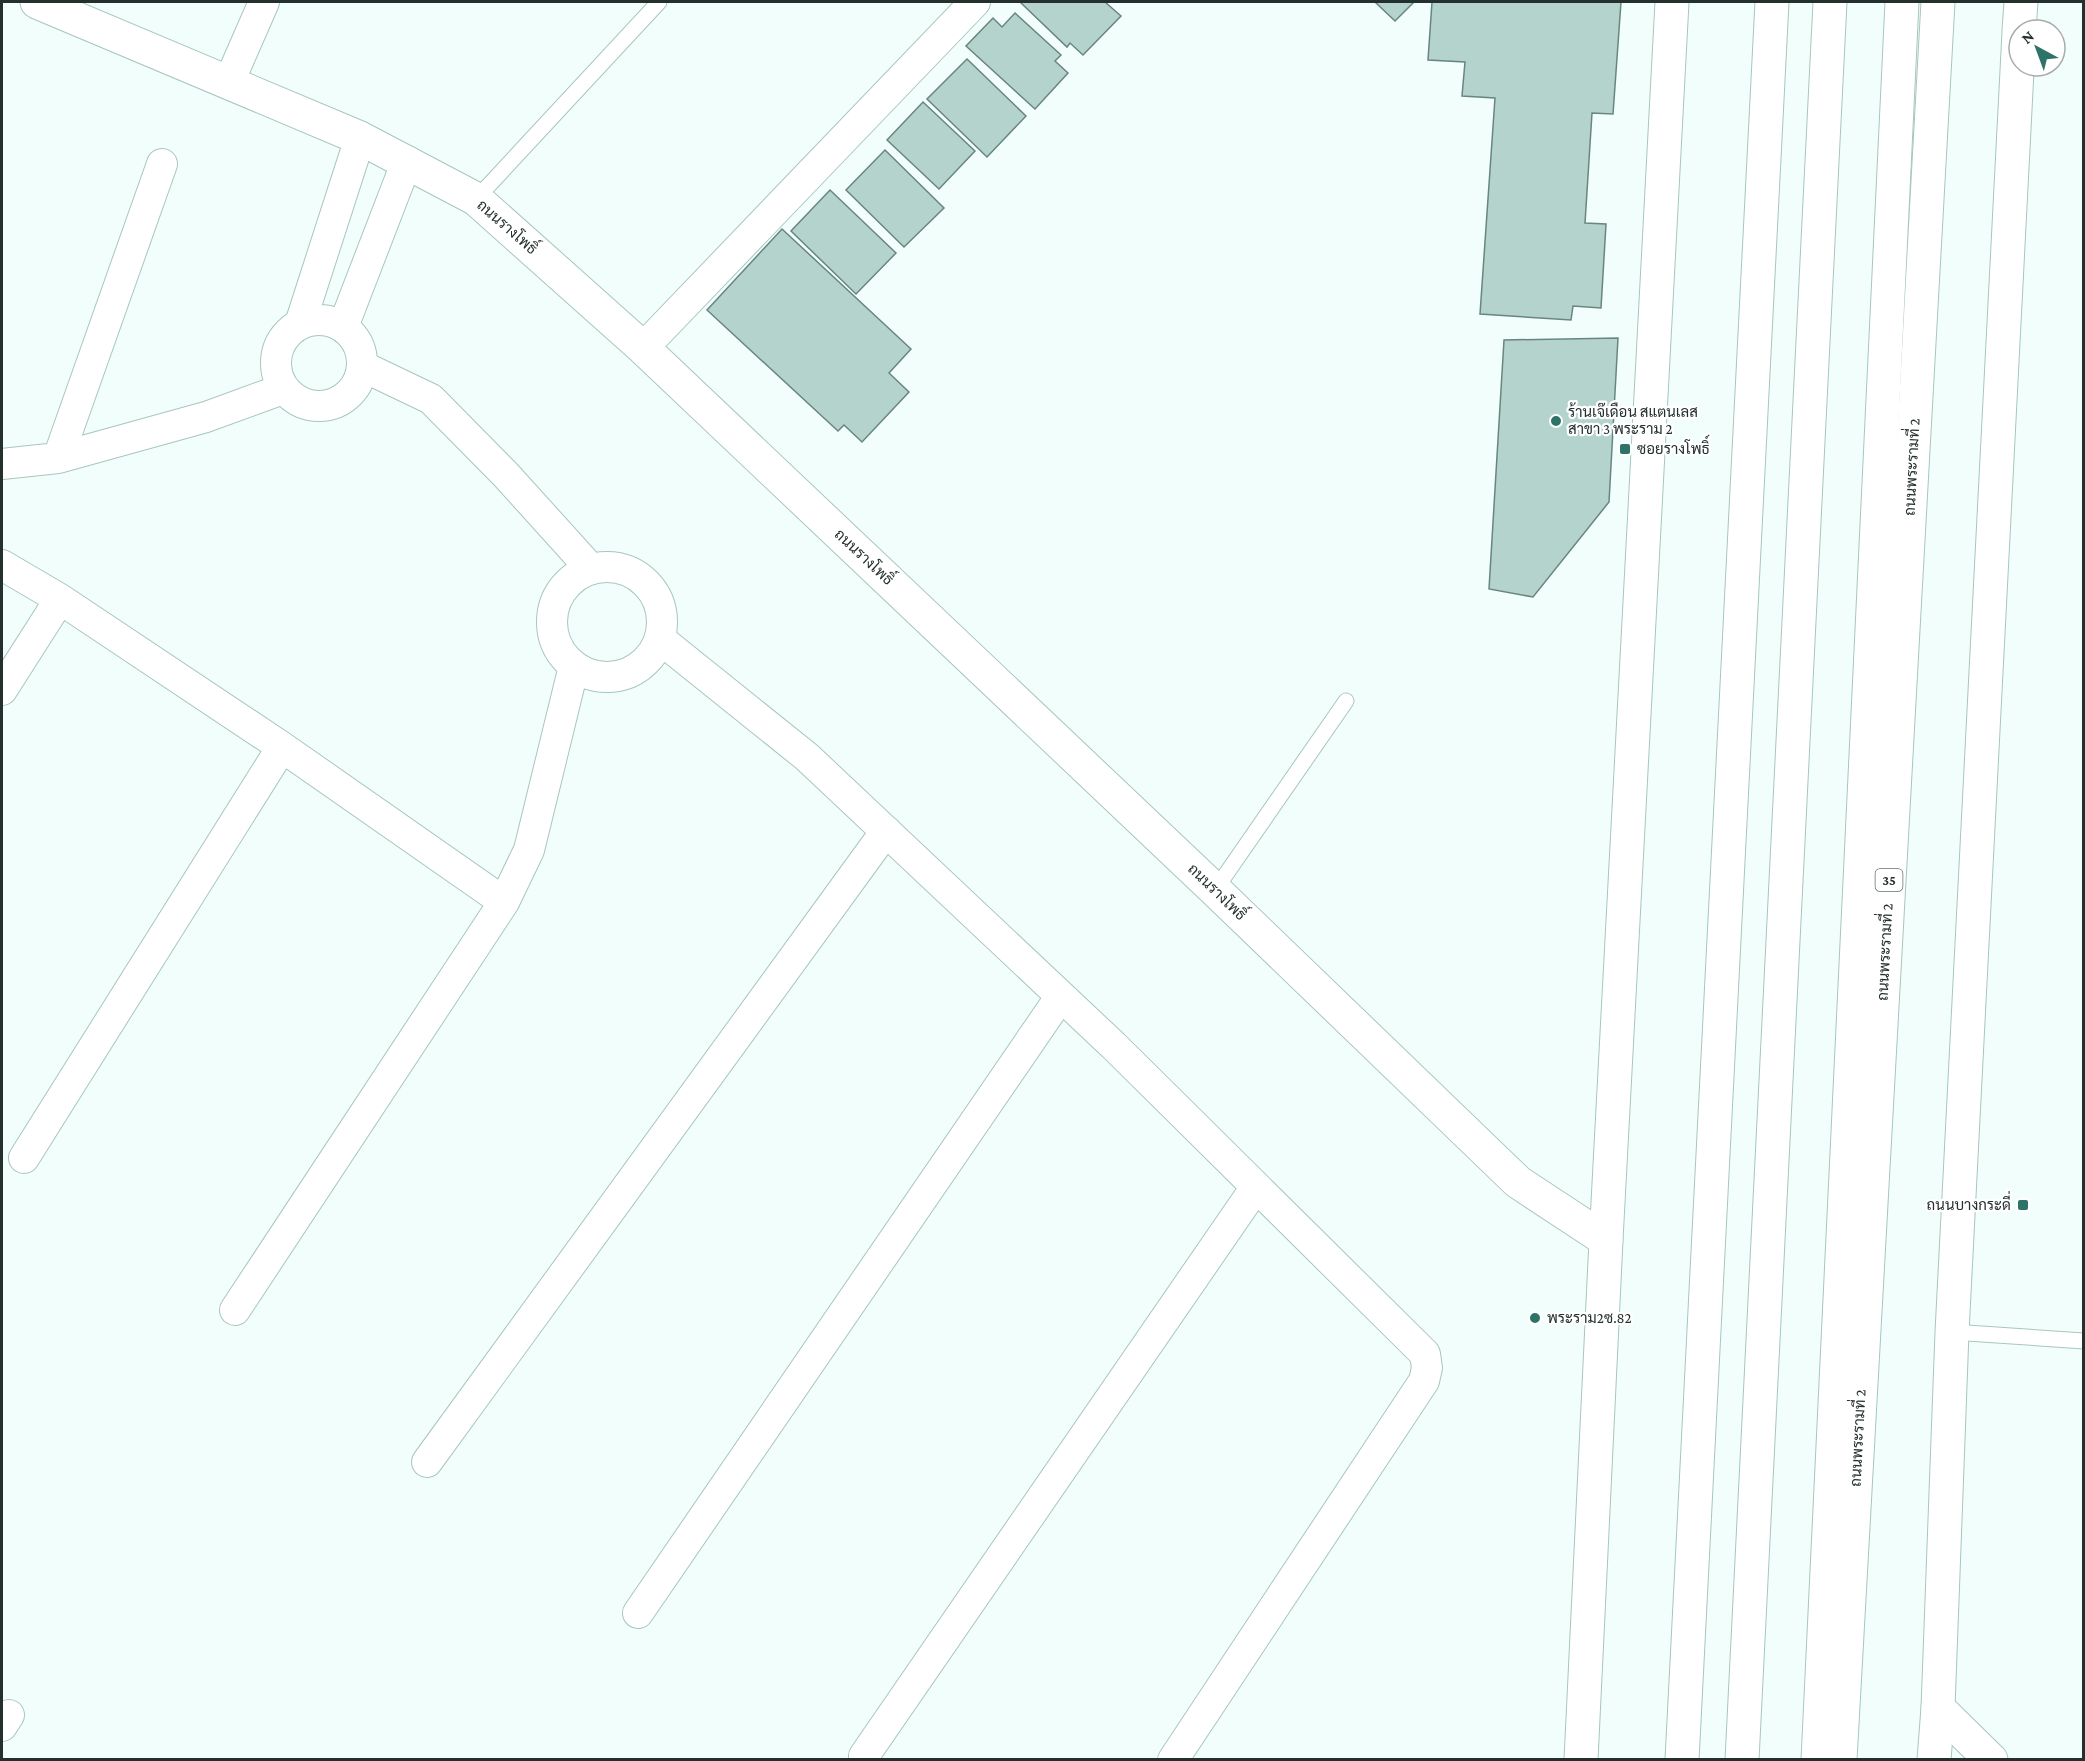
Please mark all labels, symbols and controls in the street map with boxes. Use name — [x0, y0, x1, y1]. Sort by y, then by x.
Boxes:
north arrow — [2007, 18, 2067, 78]
text: N — [2018, 27, 2037, 47]
street label: ถนนรางโพธิ์ — [474, 191, 545, 257]
place label: ร้านเจ๊เดือน สแตนเลส สาขา 3 พระราม 2 — [1568, 402, 1698, 437]
marker: ร้านเจ๊เดือน สแตนเลส สาขา 3 พระราม 2 — [1549, 414, 1563, 428]
street label: ถนนพระรามที่ 2 — [1894, 418, 1923, 516]
place label: ซอยรางโพธิ์ — [1637, 434, 1710, 457]
marker: ซอยรางโพธิ์ — [1618, 442, 1632, 456]
street label: ถนนรางโพธิ์ — [832, 521, 901, 588]
street label: ถนนรางโพธิ์ — [1185, 855, 1254, 923]
road number: 35 — [1876, 869, 1902, 891]
street label: ถนนพระรามที่ 2 — [1867, 903, 1896, 1001]
place label: ถนนบางกระดี่ — [1927, 1190, 2011, 1213]
marker: ถนนบางกระดี่ — [2016, 1198, 2030, 1212]
place label: พระราม2ซ.82 — [1547, 1310, 1632, 1326]
marker: พระราม2ซ.82 — [1528, 1311, 1542, 1325]
street label: ถนนพระรามที่ 2 — [1840, 1389, 1869, 1487]

